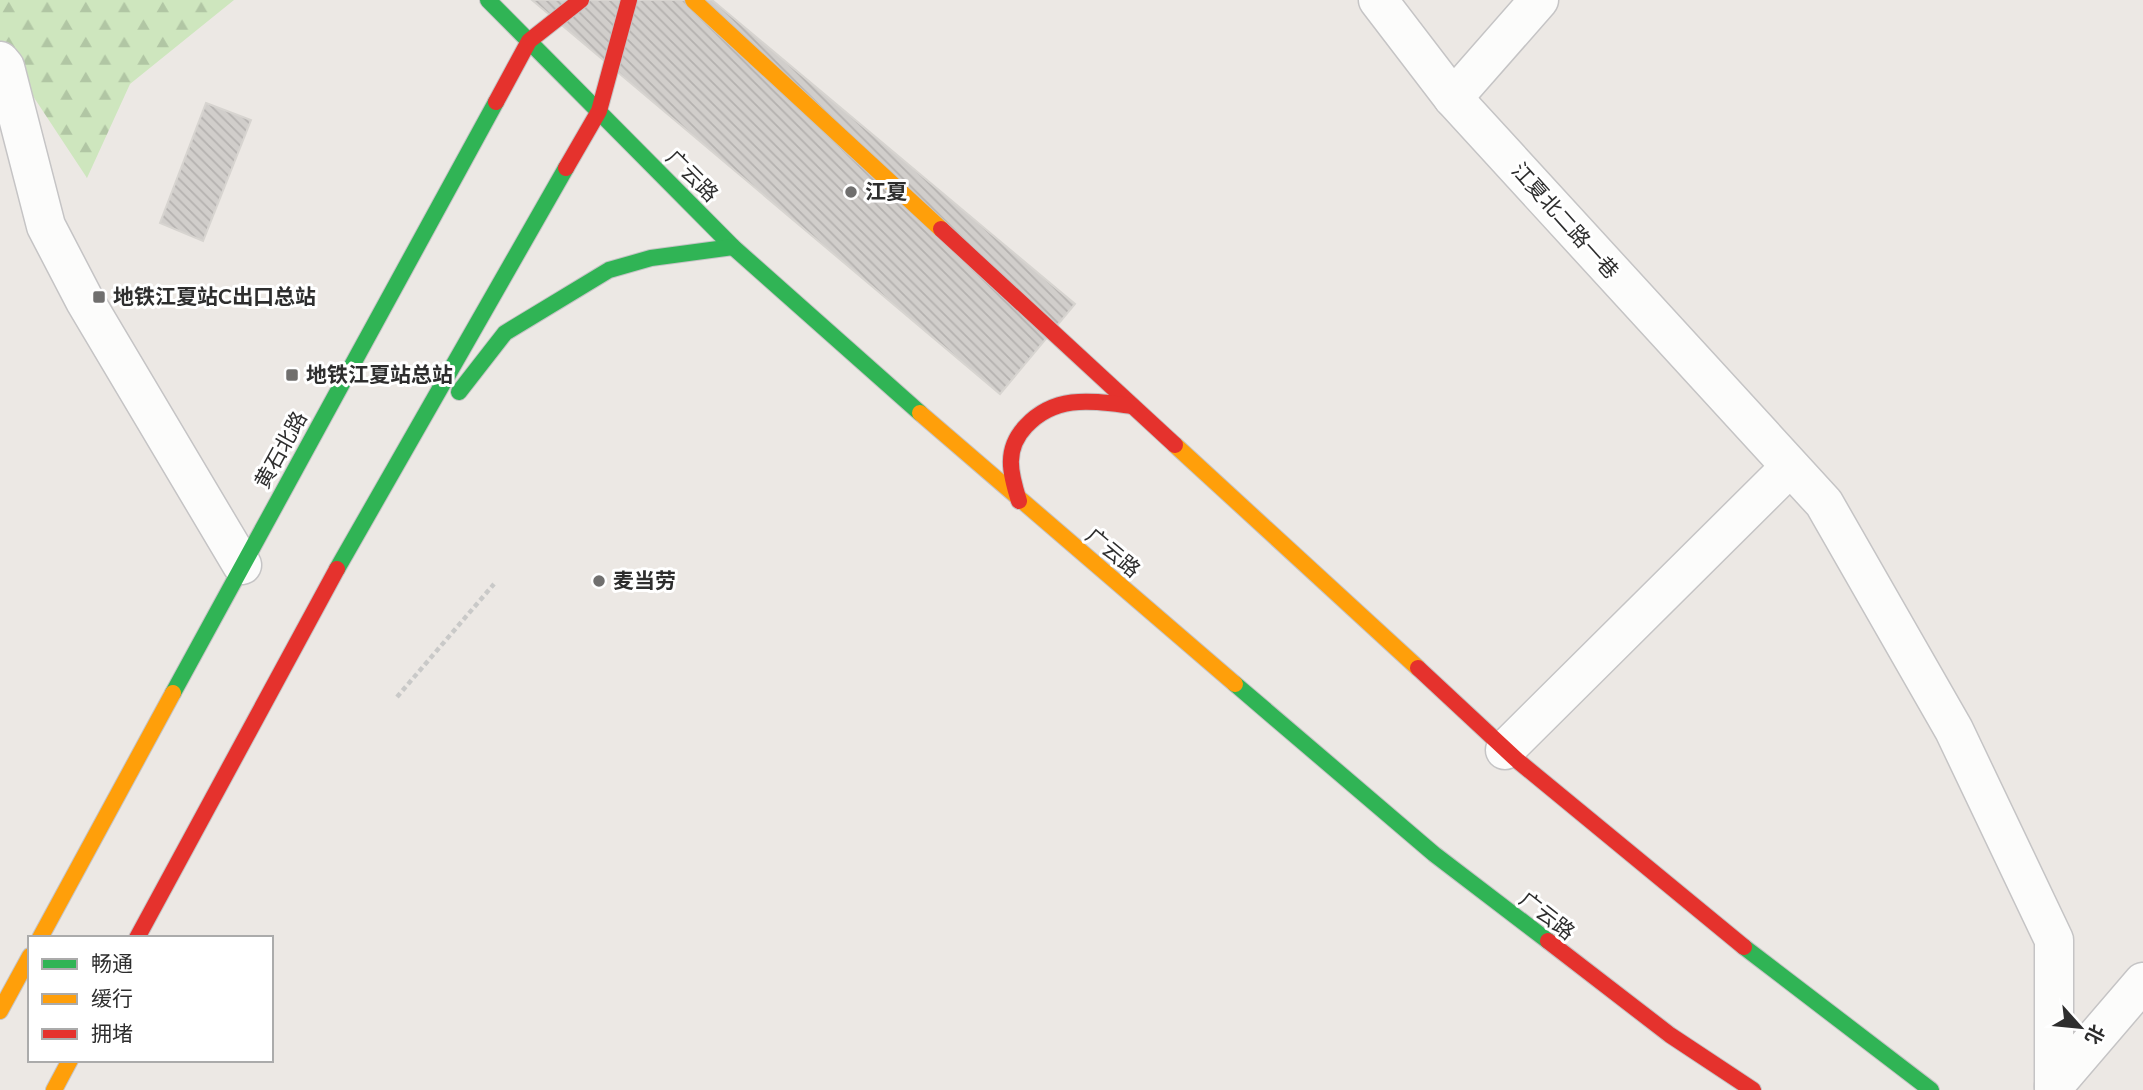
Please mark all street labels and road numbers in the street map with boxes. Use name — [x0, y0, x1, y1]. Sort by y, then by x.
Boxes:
street label: 广云路 — [662, 144, 724, 206]
street label: 江夏北二路一巷 — [1508, 157, 1625, 283]
street label: 黄石北路 — [248, 406, 311, 492]
street label: 广云路 — [1082, 522, 1146, 582]
street label: 广云路 — [1515, 886, 1580, 944]

